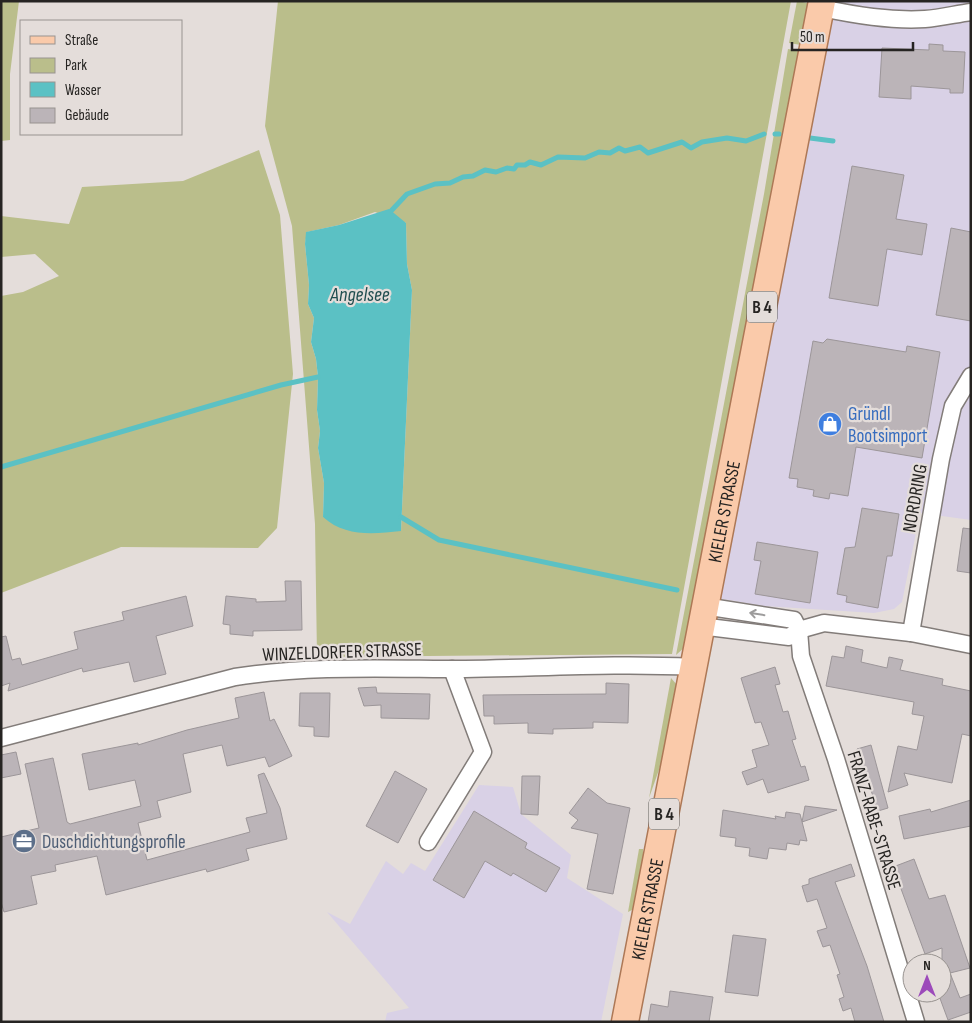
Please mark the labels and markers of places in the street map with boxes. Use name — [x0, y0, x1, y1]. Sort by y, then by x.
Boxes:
place label: Gründl Bootsimport — [848, 403, 928, 448]
shop icon: Gründl Bootsimport — [817, 411, 843, 437]
office icon: Duschdichtungsprofile — [11, 828, 37, 854]
place label: Duschdichtungsprofile — [42, 831, 186, 854]

